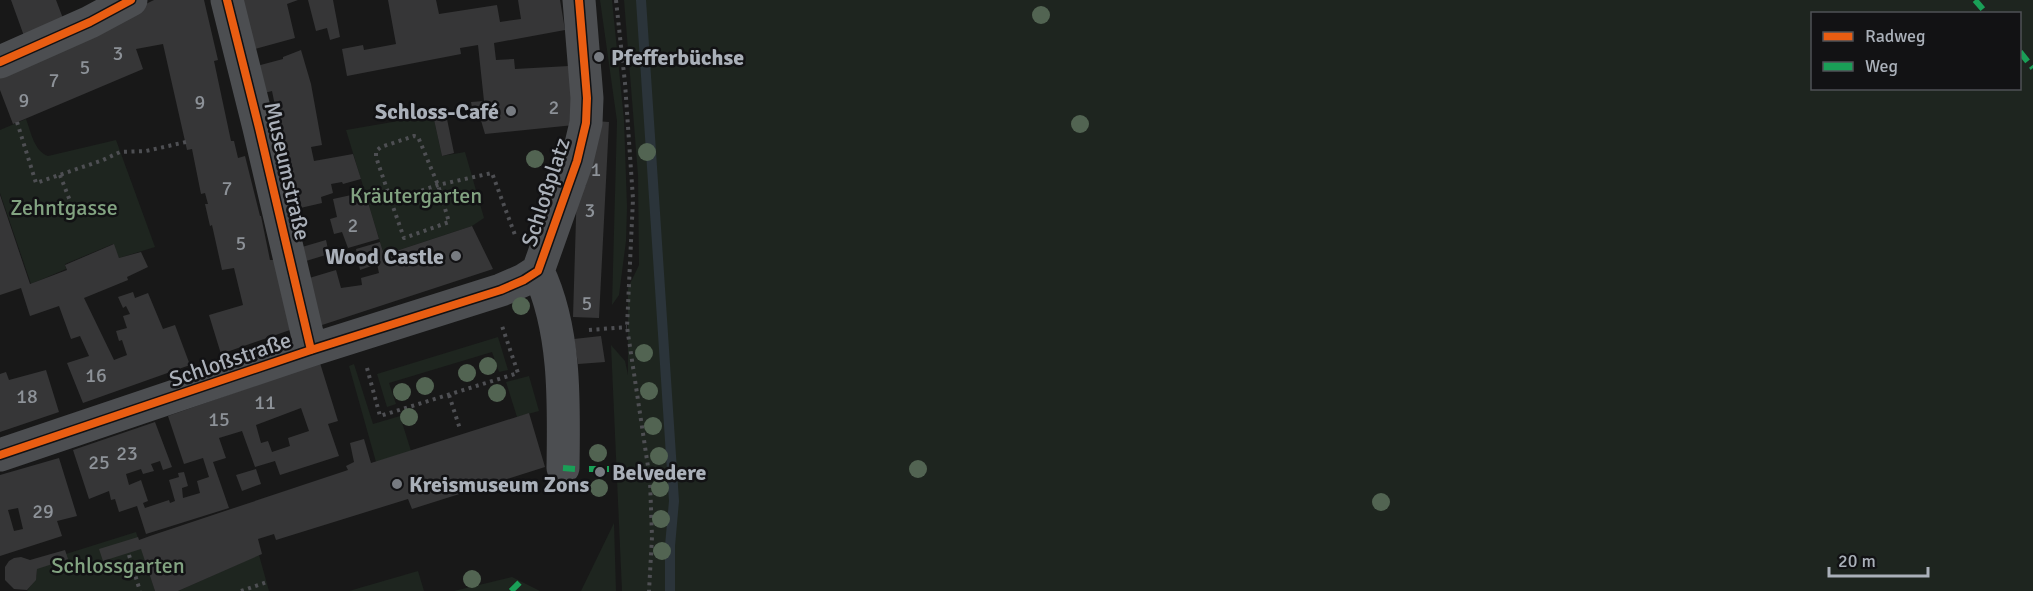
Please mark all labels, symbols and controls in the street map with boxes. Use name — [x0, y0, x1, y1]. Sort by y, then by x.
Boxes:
legend — [1811, 12, 2021, 90]
text: Radweg — [1865, 25, 1926, 47]
house number: 3 — [113, 41, 123, 66]
place label: Pfefferbüchse — [611, 44, 744, 71]
marker: Pfefferbüchse — [592, 50, 606, 64]
house number: 5 — [80, 55, 90, 80]
text: Weg — [1865, 55, 1898, 77]
house number: 7 — [49, 68, 59, 93]
house number: 9 — [19, 88, 29, 113]
house number: 9 — [195, 90, 205, 115]
house number: 2 — [549, 95, 559, 120]
place label: Schloss-Café — [375, 98, 499, 125]
street label: Museumstraße — [258, 99, 317, 243]
marker: Schloss-Café — [504, 104, 518, 118]
street label: Schloßplatz — [515, 134, 576, 250]
house number: 1 — [591, 157, 601, 182]
house number: 7 — [222, 176, 232, 201]
park label: Kräutergarten — [350, 182, 482, 209]
park label: Zehntgasse — [10, 194, 118, 221]
house number: 3 — [585, 198, 595, 223]
house number: 2 — [348, 213, 358, 238]
house number: 5 — [236, 231, 246, 256]
place label: Wood Castle — [325, 243, 444, 270]
marker: Wood Castle — [449, 249, 463, 263]
house number: 5 — [582, 291, 592, 316]
street label: Schloßstraße — [166, 326, 295, 393]
house number: 16 — [85, 363, 107, 388]
house number: 18 — [16, 384, 38, 409]
house number: 11 — [254, 390, 276, 415]
house number: 15 — [208, 407, 230, 432]
house number: 23 — [116, 441, 138, 466]
house number: 25 — [88, 450, 110, 475]
place label: Belvedere — [612, 459, 707, 486]
marker: Belvedere — [593, 465, 607, 479]
place label: Kreismuseum Zons — [409, 471, 590, 498]
marker: Kreismuseum Zons — [390, 477, 404, 491]
house number: 29 — [32, 499, 54, 524]
scale bar — [1829, 540, 1928, 578]
text: 20 m — [1838, 550, 1876, 572]
park label: Schlossgarten — [51, 552, 185, 579]

